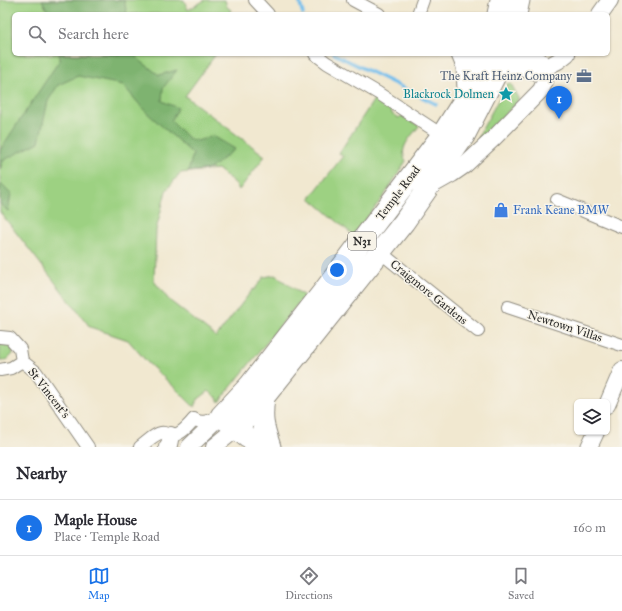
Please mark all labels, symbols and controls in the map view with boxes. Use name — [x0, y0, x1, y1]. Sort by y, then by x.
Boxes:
search box — [12, 12, 610, 56]
icon: search — [26, 23, 48, 45]
text: Search here — [58, 25, 129, 43]
office icon: The Kraft Heinz Company — [575, 67, 593, 85]
place label: The Kraft Heinz Company — [440, 69, 572, 83]
place icon: Blackrock Dolmen — [497, 85, 515, 103]
pin: 1 — [546, 86, 572, 119]
place label: Blackrock Dolmen — [403, 87, 495, 101]
street label: Temple Road — [373, 163, 423, 223]
shop icon: Frank Keane BMW — [492, 201, 510, 219]
place label: Frank Keane BMW — [513, 203, 610, 217]
road number: N31 — [348, 232, 376, 250]
street label: Craigmore Gardens — [387, 257, 470, 328]
your location — [327, 260, 347, 280]
street label: Newtown Villas — [526, 307, 604, 345]
street label: St Vincent's — [25, 365, 73, 421]
map controls — [574, 399, 610, 435]
button: layers — [574, 399, 610, 435]
text: Nearby — [16, 463, 67, 484]
text: Maple House — [54, 511, 137, 529]
text: 1 — [26, 520, 32, 536]
text: 160 m — [573, 520, 606, 536]
text: Place · Temple Road — [54, 529, 160, 545]
tab: Map — [88, 565, 110, 602]
tab: Directions — [285, 565, 333, 602]
tab: Saved — [508, 565, 534, 602]

